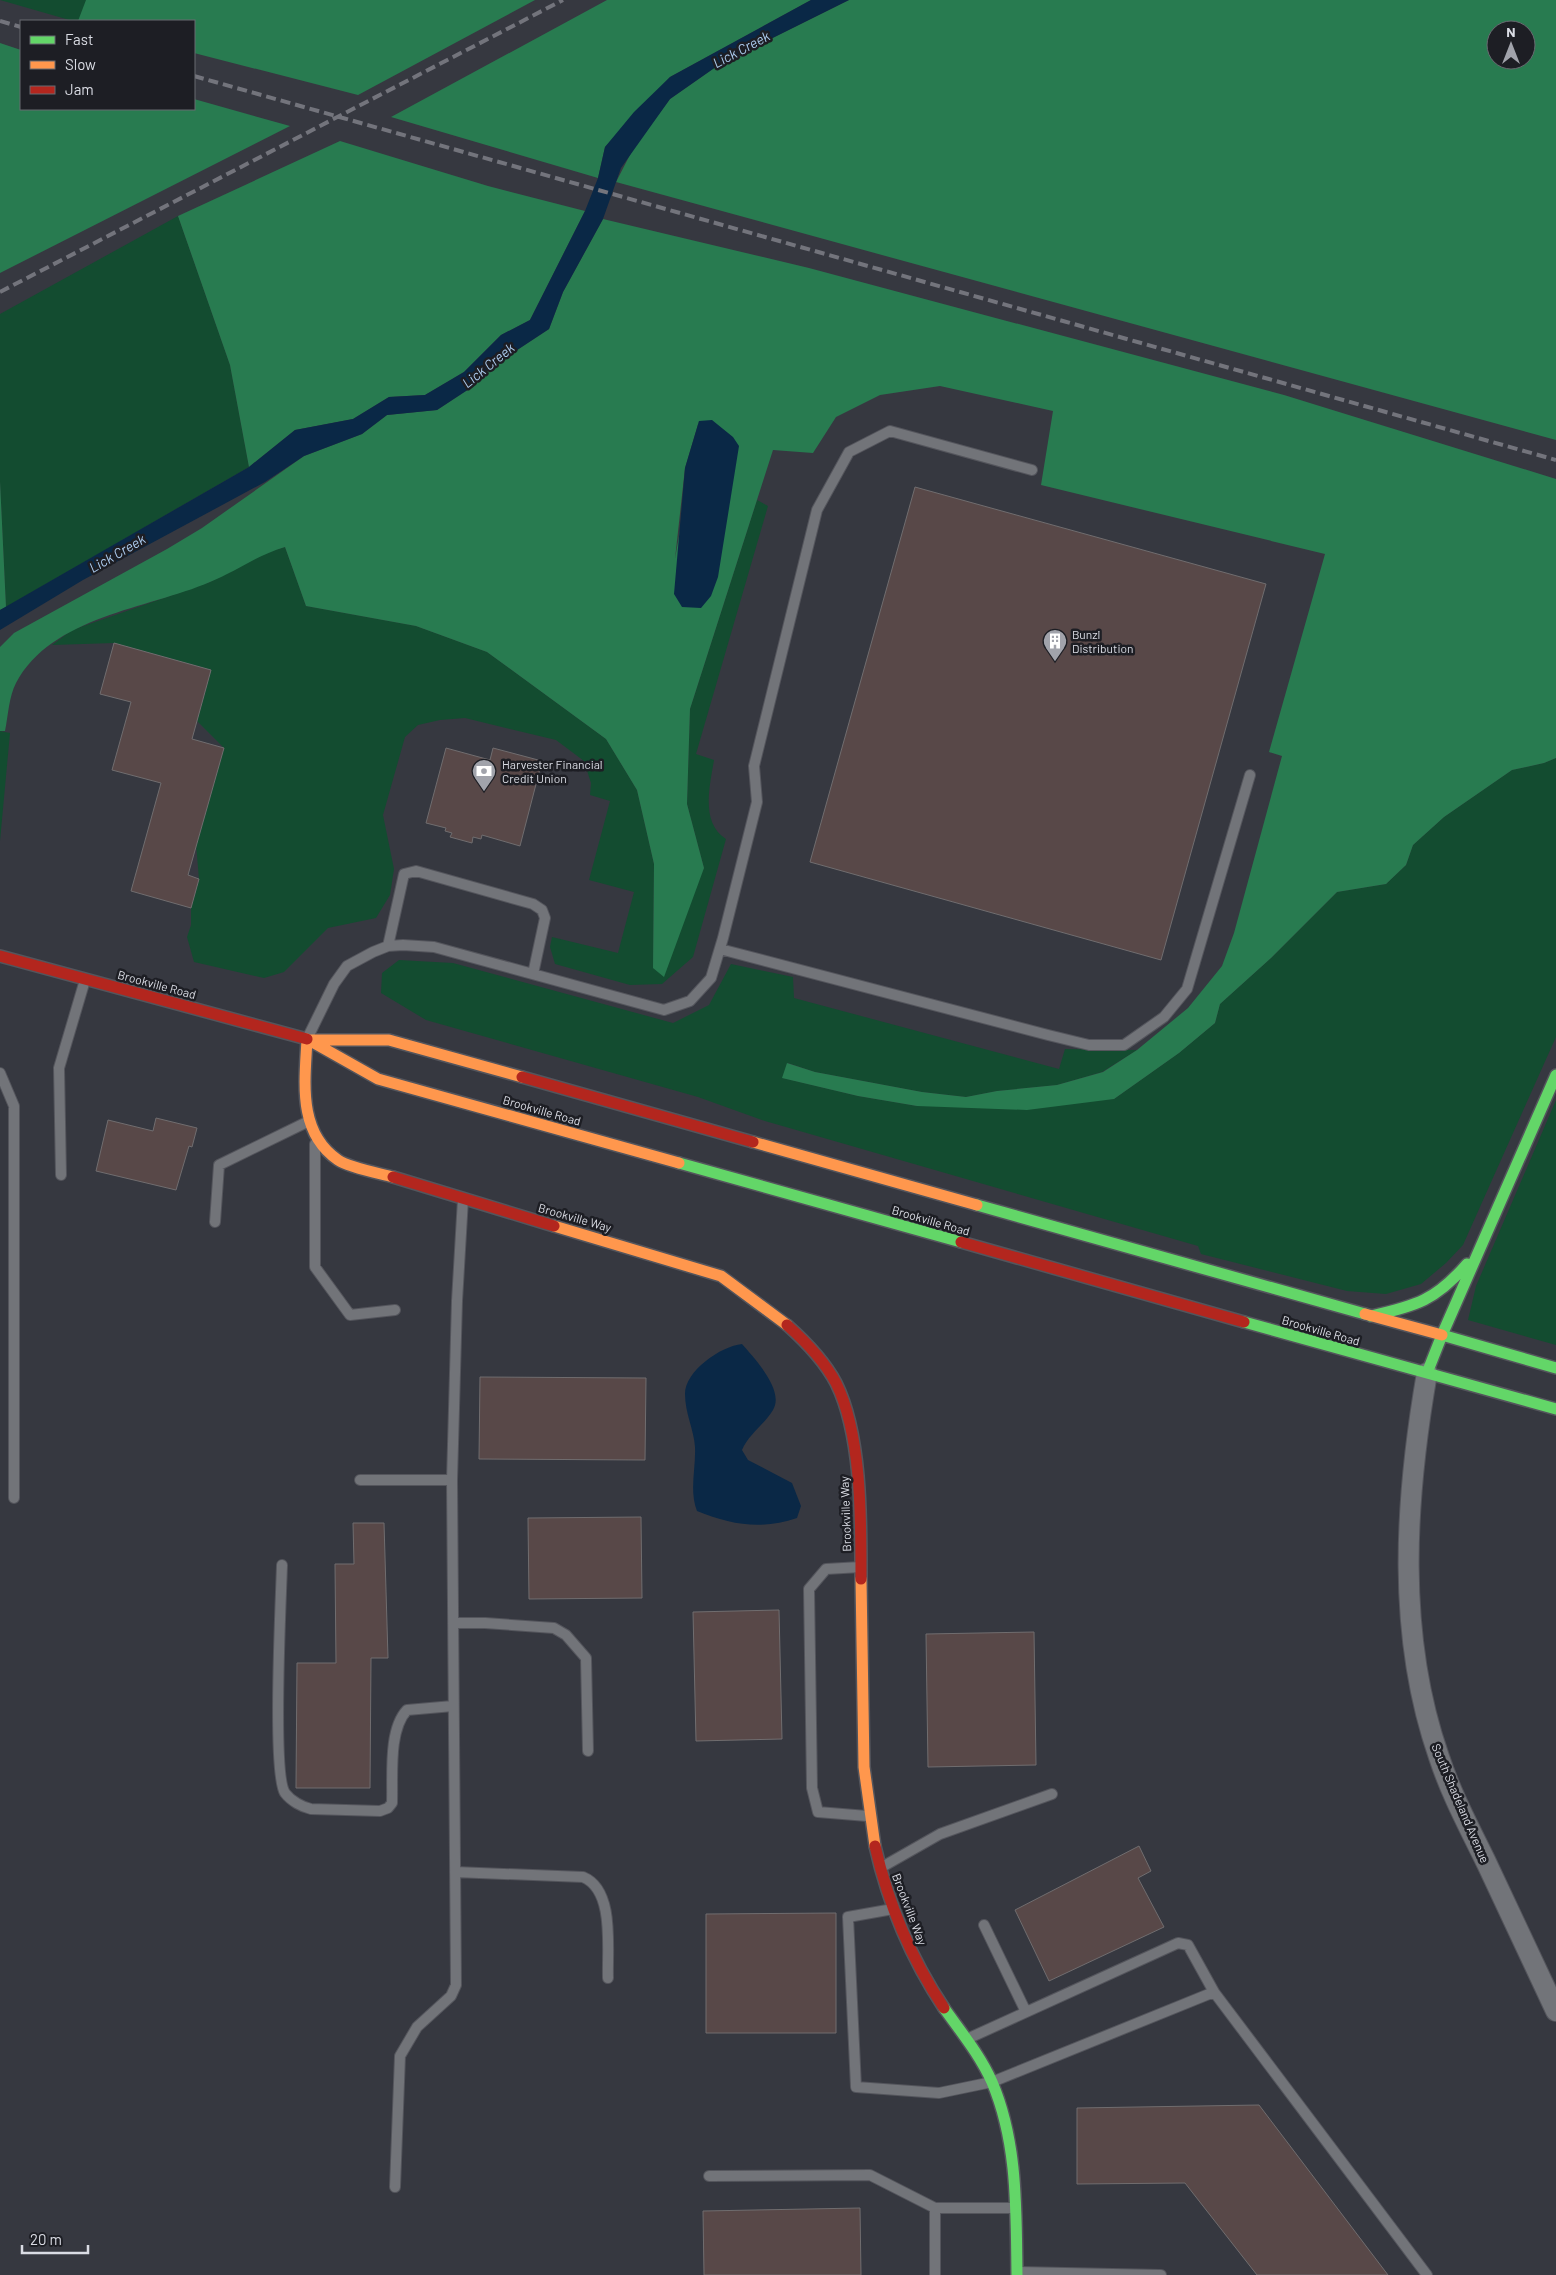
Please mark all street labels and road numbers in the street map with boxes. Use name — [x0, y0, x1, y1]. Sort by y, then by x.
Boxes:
street label: Brookville Road — [116, 967, 198, 1001]
street label: Brookville Road — [501, 1092, 583, 1128]
street label: Brookville Way — [537, 1200, 614, 1234]
street label: Brookville Road — [890, 1202, 972, 1238]
street label: Brookville Road — [1280, 1312, 1362, 1348]
street label: Brookville Way — [837, 1476, 853, 1552]
street label: South Shadeland Avenue — [1430, 1741, 1492, 1865]
street label: Brookville Way — [890, 1871, 930, 1947]

